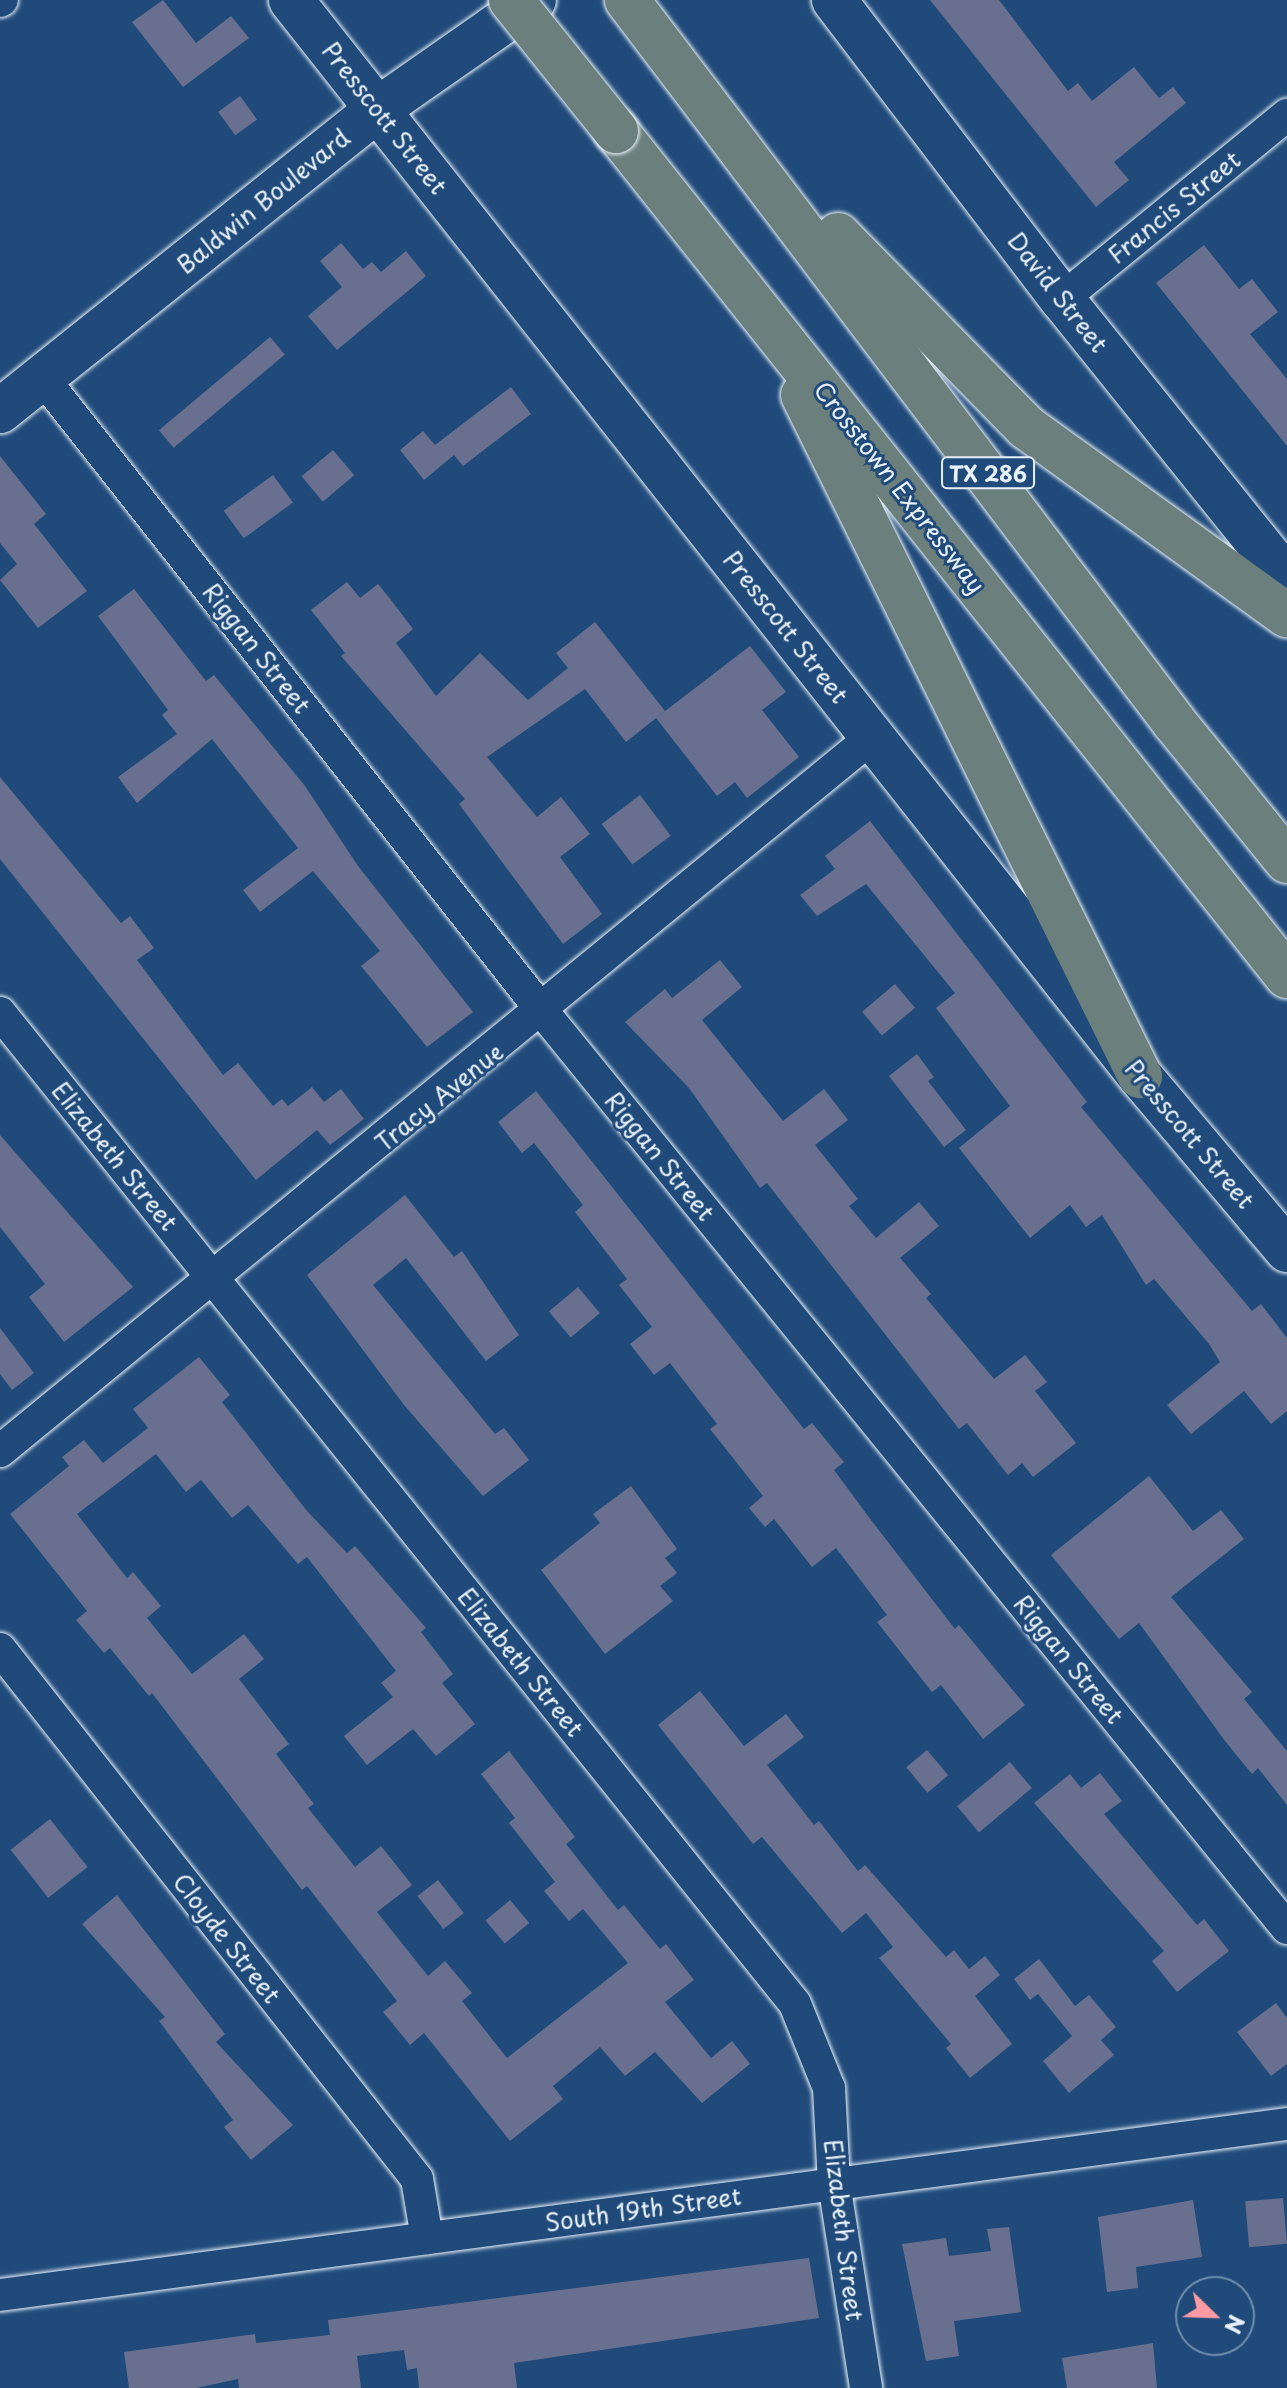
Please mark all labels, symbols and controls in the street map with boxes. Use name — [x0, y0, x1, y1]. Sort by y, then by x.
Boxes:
street label: Presscott Street — [316, 36, 454, 200]
street label: Baldwin Boulevard — [171, 123, 355, 279]
street label: Francis Street — [1101, 144, 1247, 270]
street label: David Street — [1002, 226, 1114, 358]
street label: Crosstown Expressway — [808, 375, 992, 599]
road number: TX 286 — [940, 455, 1036, 491]
street label: Presscott Street — [717, 545, 855, 709]
street label: Riggan Street — [197, 577, 317, 719]
street label: Tracy Avenue — [370, 1037, 508, 1157]
street label: Presscott Street — [1119, 1054, 1261, 1214]
street label: Elizabeth Street — [46, 1075, 184, 1237]
street label: Riggan Street — [599, 1086, 721, 1226]
street label: Elizabeth Street — [452, 1581, 590, 1743]
street label: Riggan Street — [1008, 1589, 1130, 1729]
street label: Cloyde Street — [167, 1867, 287, 2009]
street label: Elizabeth Street — [818, 2137, 870, 2323]
street label: South 19th Street — [541, 2181, 745, 2237]
north arrow — [1175, 2276, 1255, 2356]
text: N — [1217, 2310, 1254, 2339]

